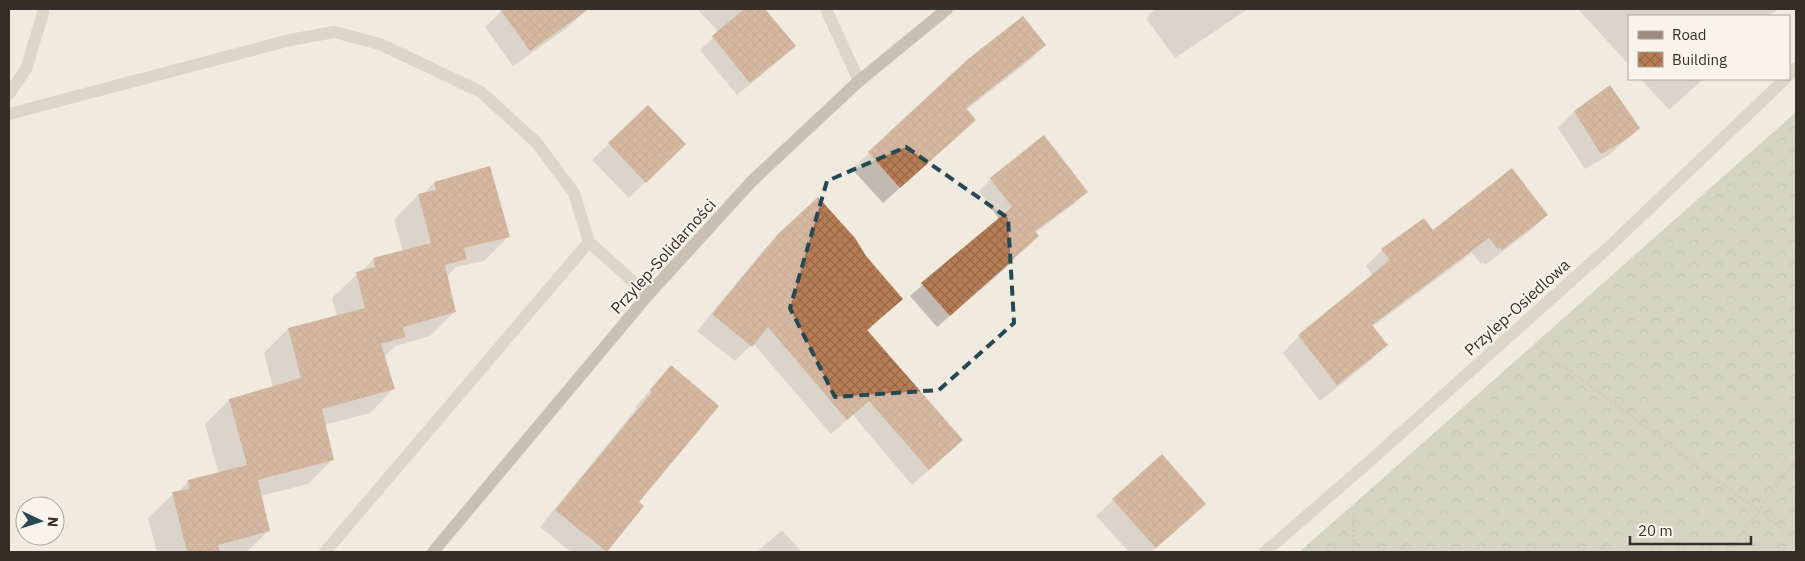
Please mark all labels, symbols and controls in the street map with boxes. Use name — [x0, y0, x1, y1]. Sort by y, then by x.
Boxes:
legend — [1628, 15, 1790, 80]
text: Road — [1672, 25, 1707, 44]
text: Building — [1672, 50, 1727, 69]
street label: Przylep-Solidarności — [606, 194, 720, 318]
street label: Przylep-Osiedlowa — [1460, 254, 1574, 360]
north arrow — [15, 496, 65, 546]
scale bar — [1630, 514, 1751, 546]
text: N — [44, 516, 62, 528]
text: 20 m — [1638, 521, 1673, 540]

